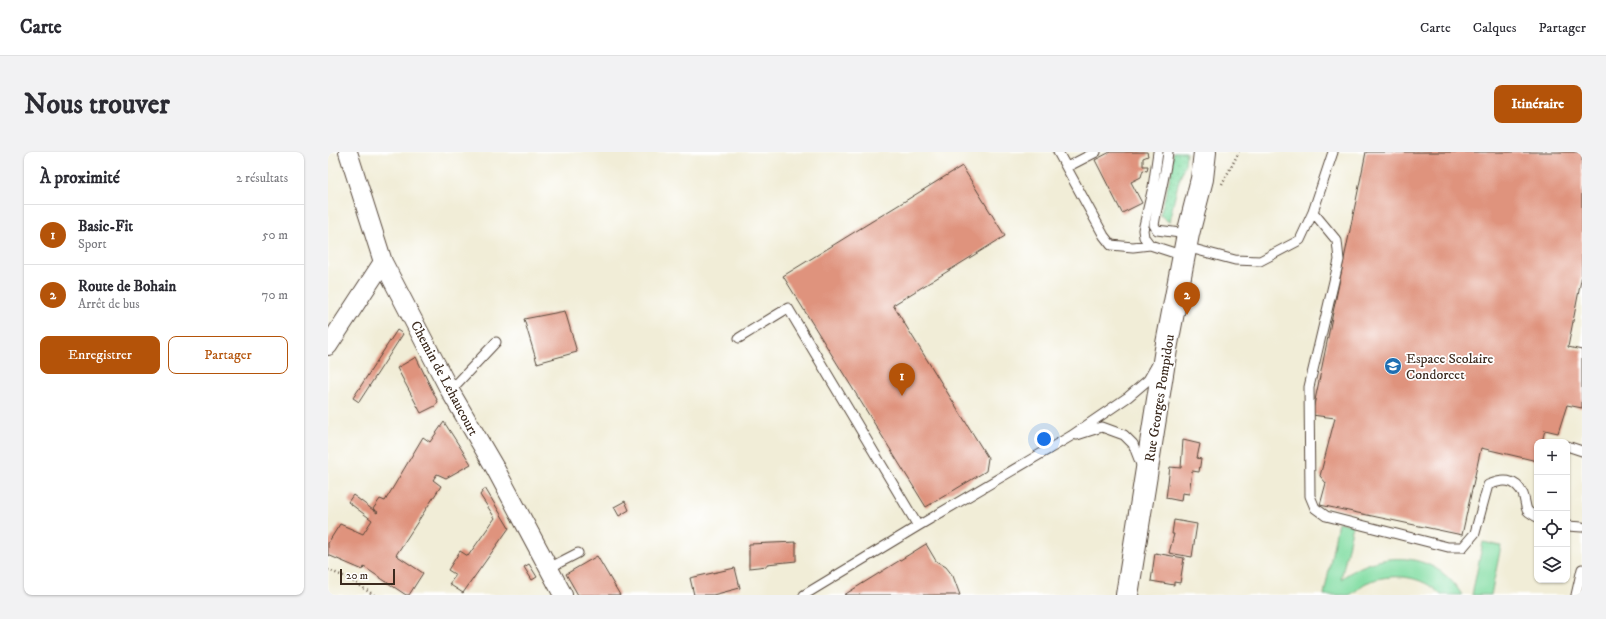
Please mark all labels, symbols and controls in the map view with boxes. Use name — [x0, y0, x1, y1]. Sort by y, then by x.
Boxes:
text: Carte — [20, 16, 62, 39]
text: Carte — [1420, 19, 1451, 37]
text: Calques — [1473, 19, 1516, 37]
text: Partager — [1538, 19, 1586, 37]
button: Itinéraire — [1494, 85, 1582, 123]
text: Nous trouver — [24, 87, 170, 122]
text: À proximité — [40, 167, 120, 189]
text: 2 résultats — [236, 170, 288, 186]
text: Basic-Fit — [78, 217, 133, 236]
text: 1 — [51, 227, 55, 243]
text: 50 m — [262, 227, 288, 243]
text: Sport — [78, 236, 107, 252]
text: Route de Bohain — [78, 277, 176, 296]
pin: 2 — [1174, 282, 1200, 315]
text: 2 — [50, 287, 56, 303]
text: 70 m — [262, 287, 288, 303]
text: Arrêt de bus — [78, 296, 140, 312]
street label: Chemin de Lehaucourt — [406, 318, 482, 440]
street label: Rue Georges Pompidou — [1141, 333, 1179, 463]
button: Enregistrer — [40, 336, 160, 374]
button: Partager — [168, 336, 288, 374]
place label: Espace Scolaire Condorcet — [1406, 350, 1493, 384]
school or university icon: Espace Scolaire Condorcet — [1383, 356, 1403, 376]
pin: 1 — [889, 363, 915, 396]
your location — [1034, 429, 1054, 449]
map controls — [1534, 439, 1570, 583]
button: + — [1534, 439, 1570, 475]
button: − — [1534, 475, 1570, 511]
button: locate — [1534, 511, 1570, 547]
button: layers — [1534, 547, 1570, 583]
scale bar — [340, 567, 395, 586]
text: 20 m — [346, 569, 368, 583]

